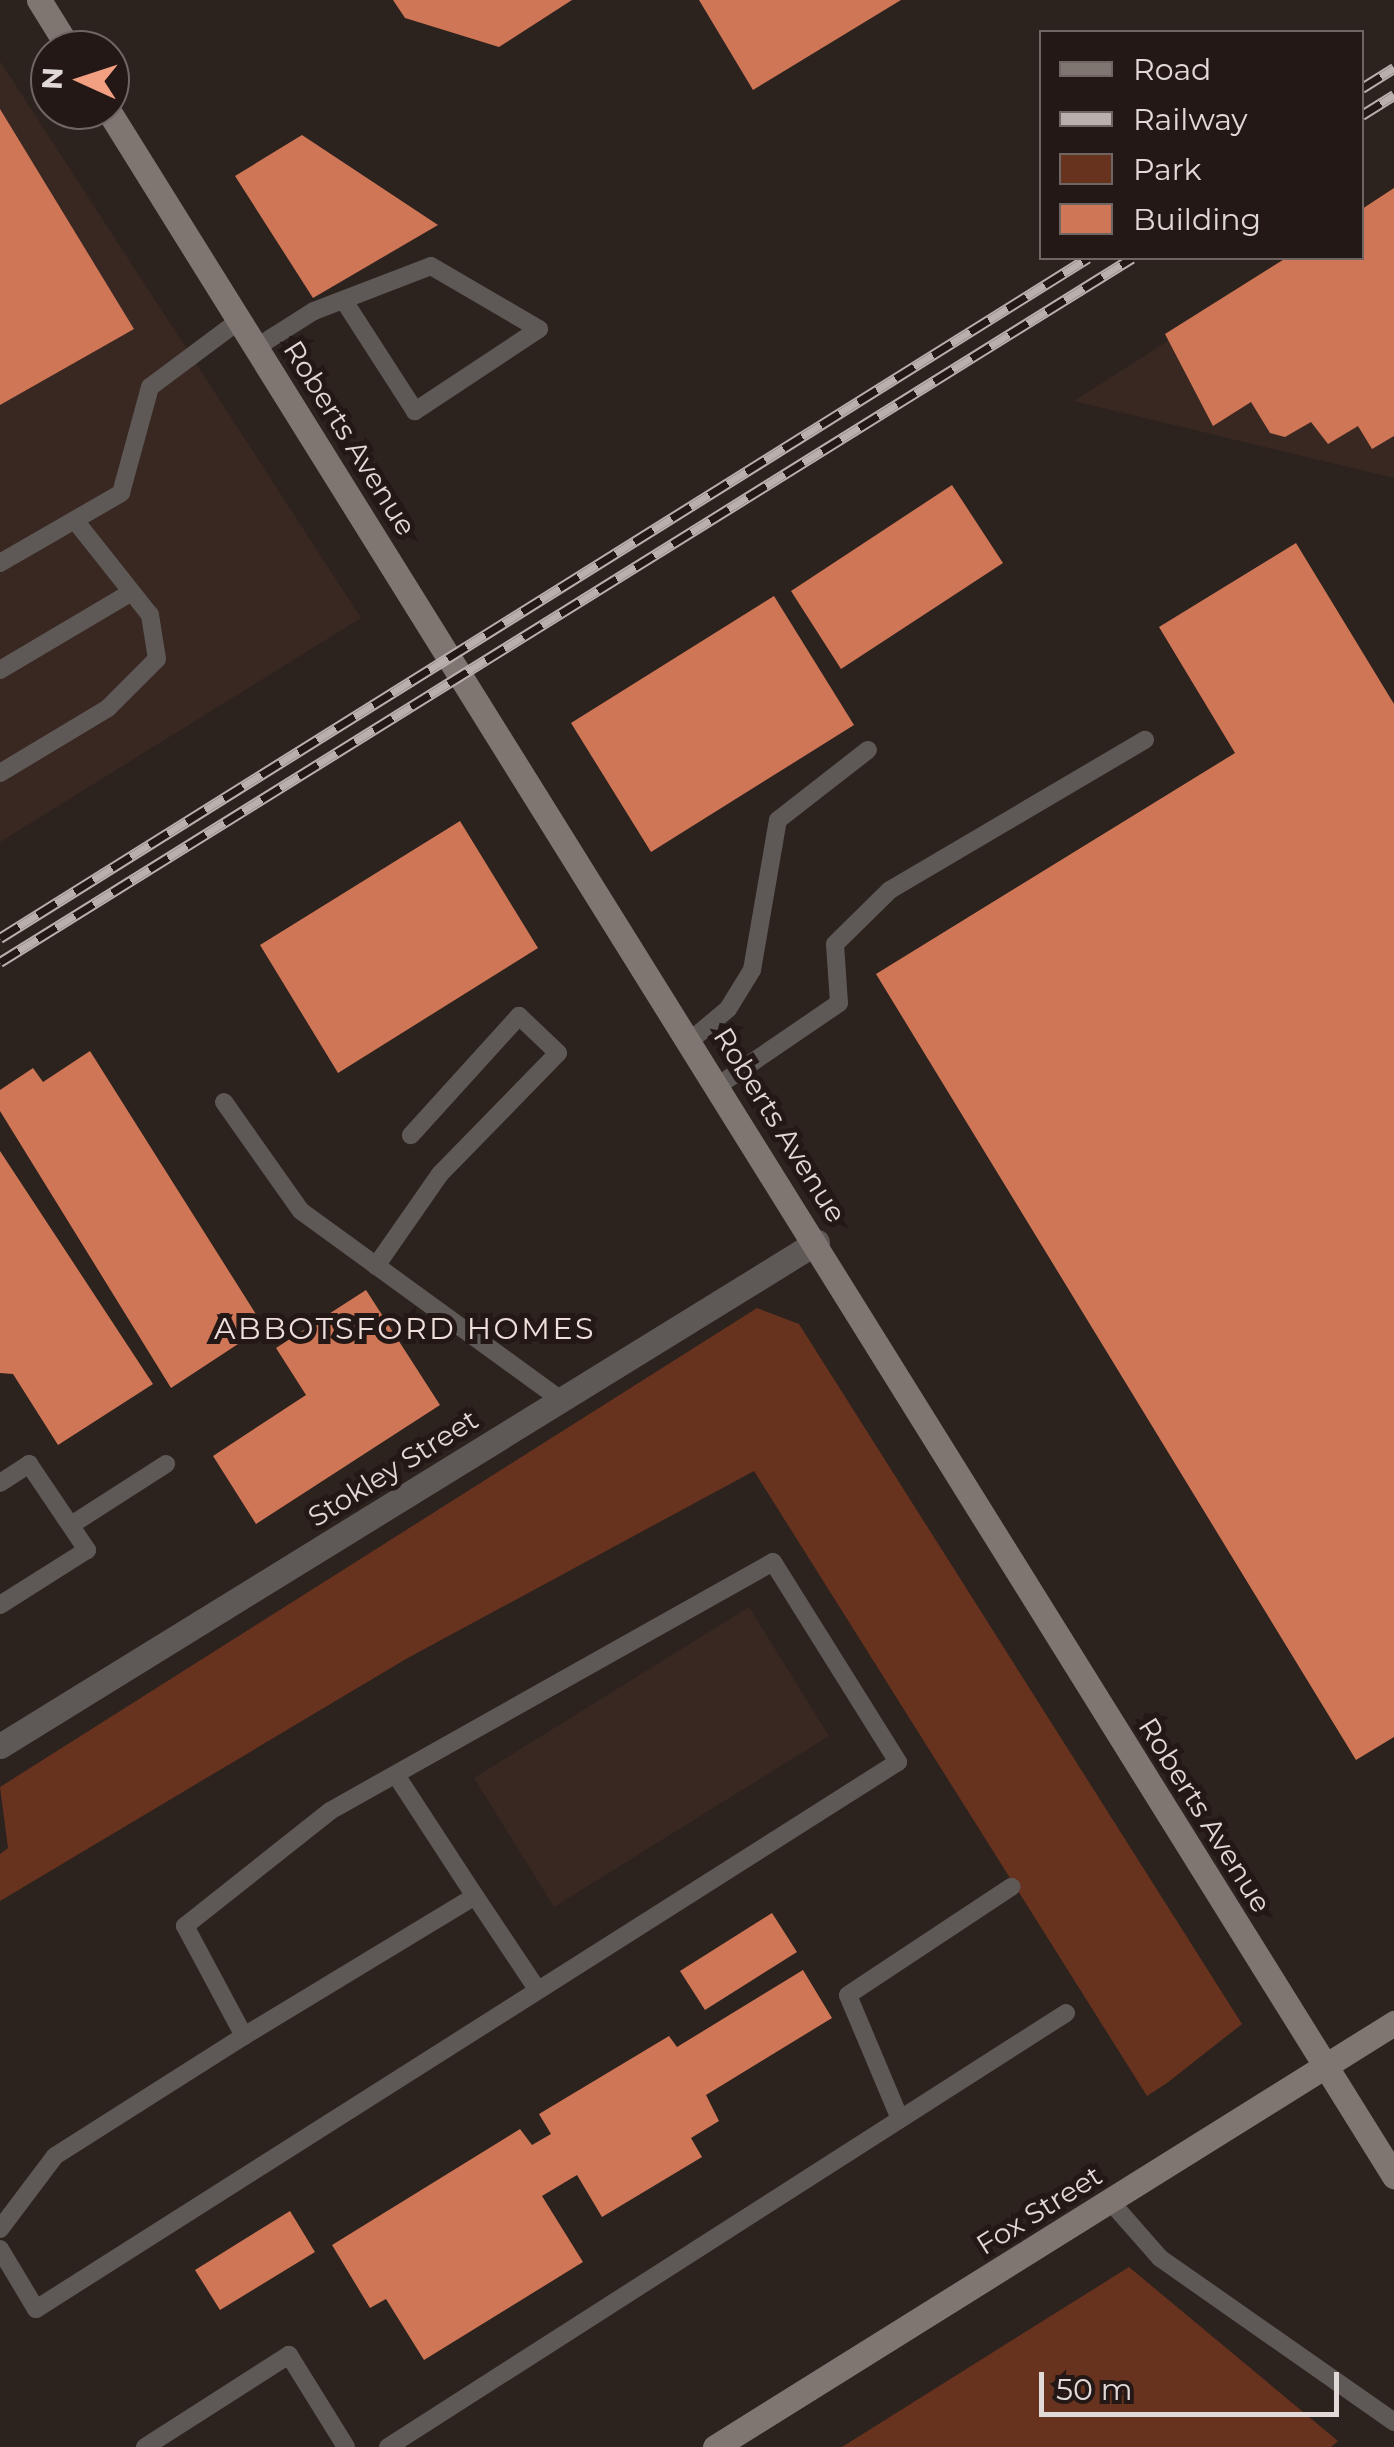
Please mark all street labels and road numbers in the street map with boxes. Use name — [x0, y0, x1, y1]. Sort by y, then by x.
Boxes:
street label: Roberts Avenue — [277, 334, 423, 542]
street label: Roberts Avenue — [707, 1021, 853, 1229]
street label: Stokley Street — [302, 1402, 484, 1534]
street label: Roberts Avenue — [1132, 1711, 1278, 1919]
street label: Fox Street — [970, 2158, 1108, 2262]

